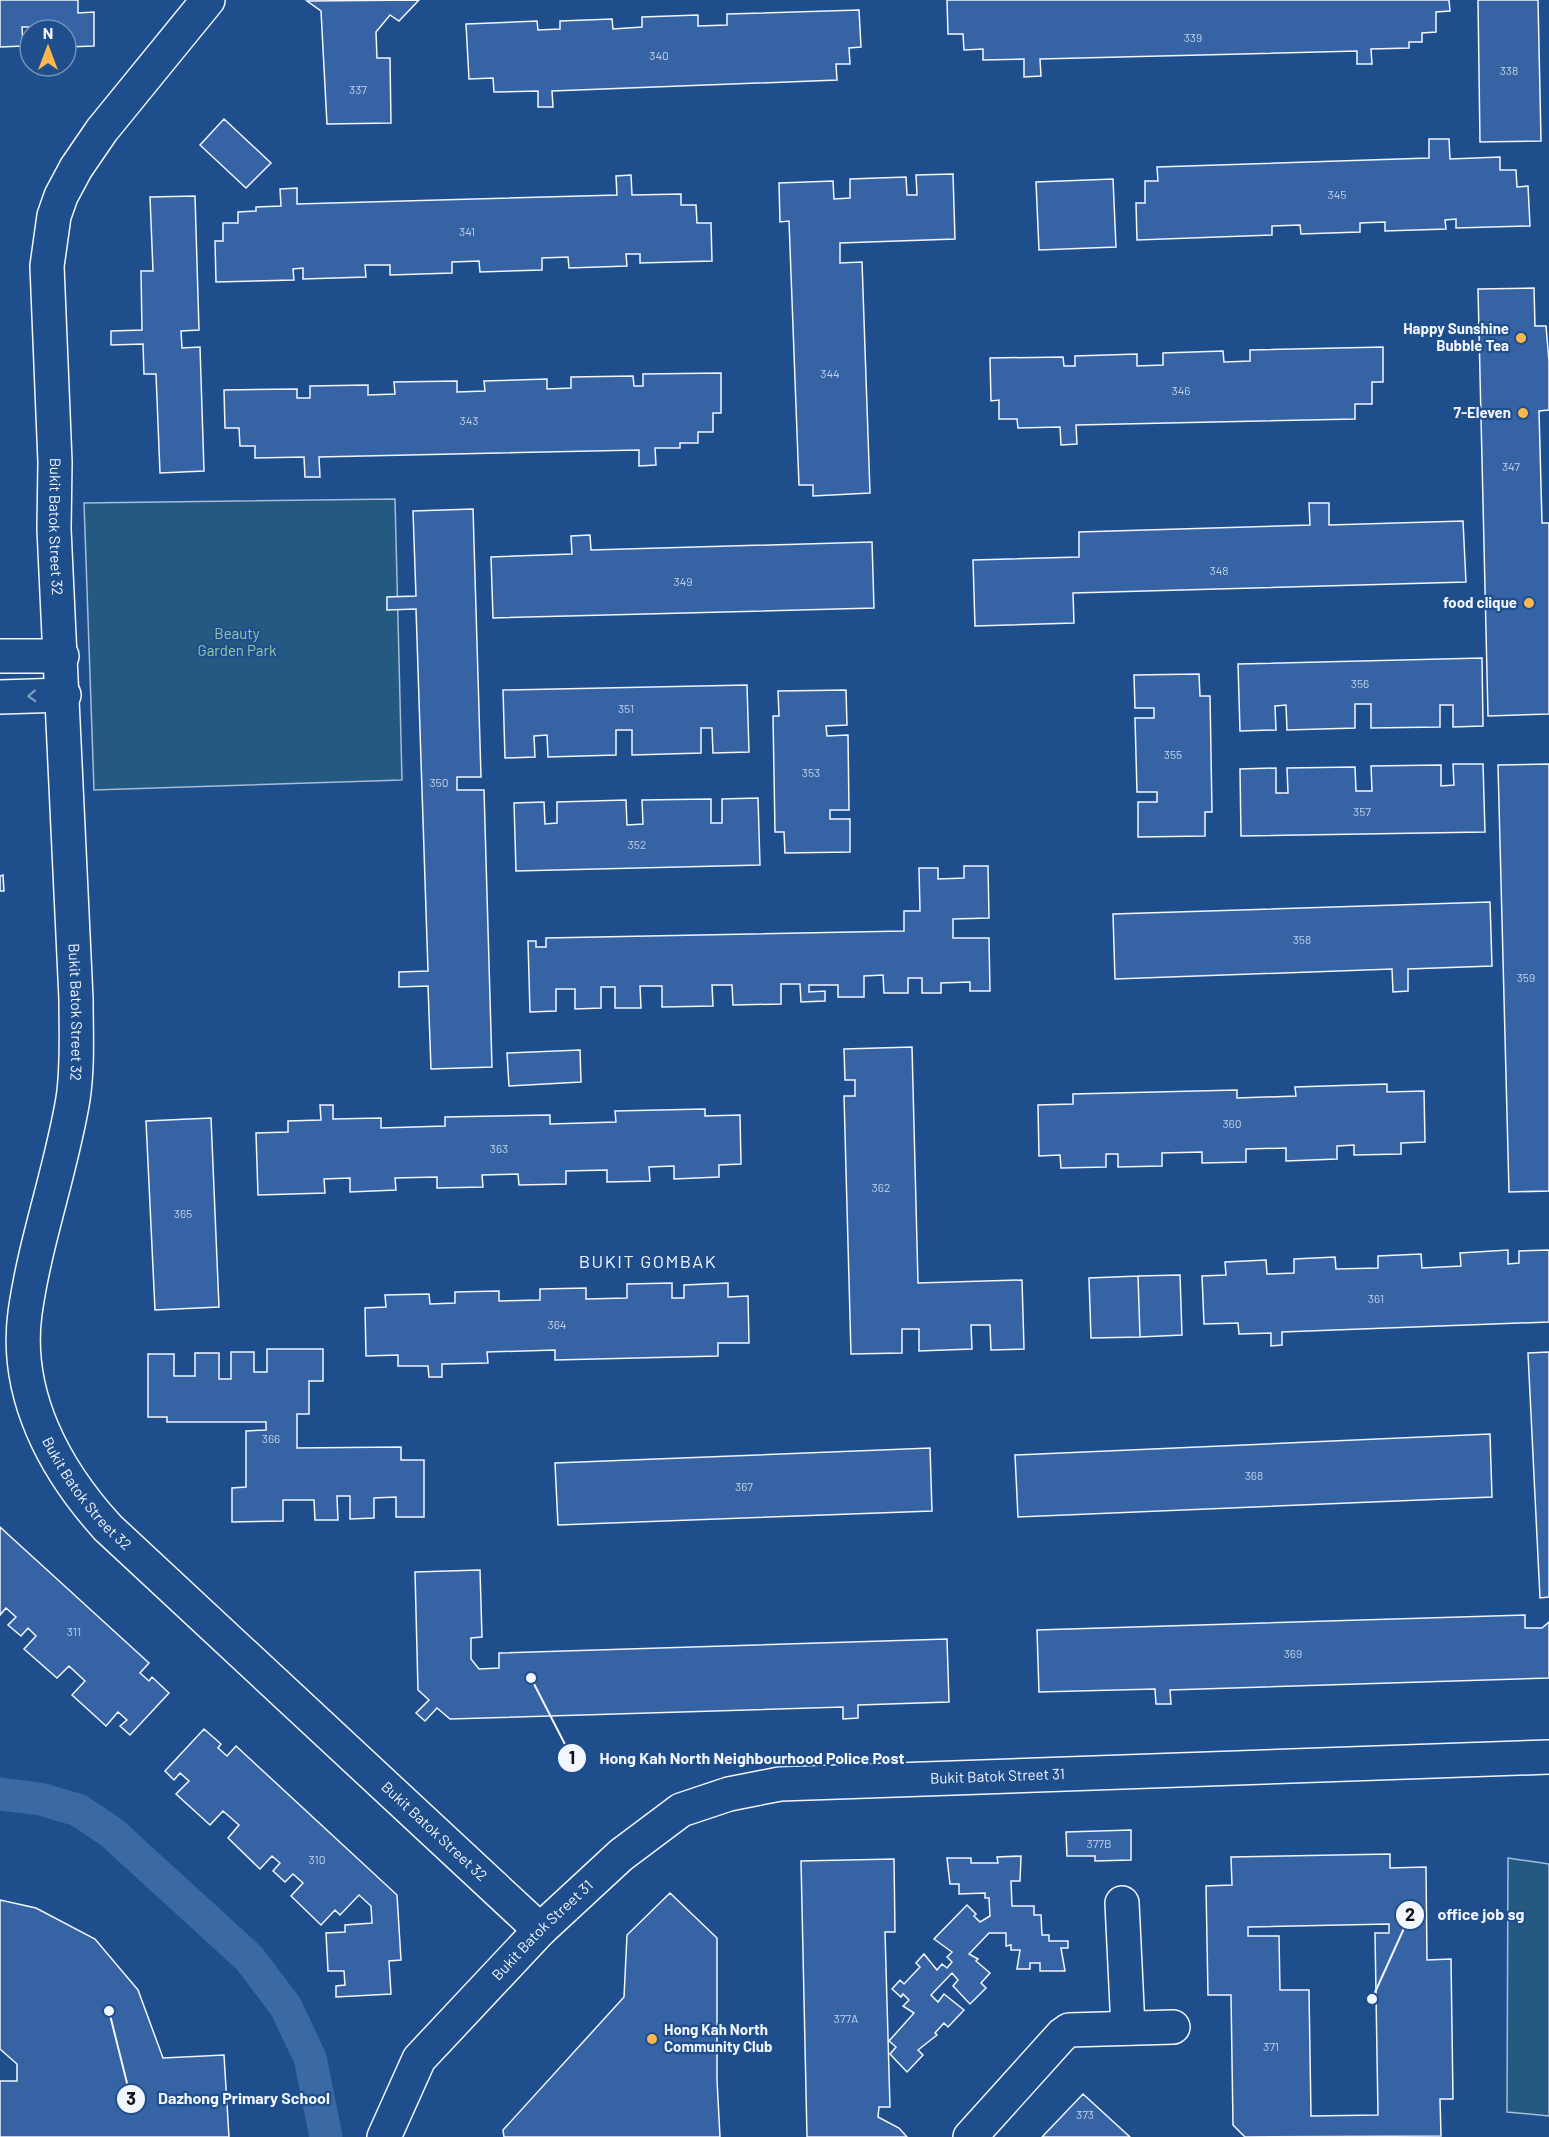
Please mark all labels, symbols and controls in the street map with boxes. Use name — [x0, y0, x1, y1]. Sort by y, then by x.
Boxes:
north arrow — [18, 18, 78, 78]
text: N — [43, 23, 53, 42]
house number: 339 — [1184, 30, 1202, 44]
house number: 340 — [649, 48, 669, 62]
house number: 338 — [1500, 63, 1518, 77]
house number: 337 — [349, 82, 367, 96]
house number: 345 — [1328, 187, 1346, 201]
house number: 341 — [459, 224, 475, 238]
place label: Happy Sunshine Bubble Tea — [1403, 319, 1509, 354]
marker: Happy Sunshine Bubble Tea — [1514, 331, 1528, 345]
house number: 344 — [820, 366, 840, 380]
house number: 346 — [1172, 383, 1190, 397]
place label: 7-Eleven — [1454, 403, 1511, 421]
marker: 7-Eleven — [1516, 406, 1530, 420]
house number: 343 — [460, 413, 478, 427]
street label: Bukit Batok Street 32 — [46, 458, 67, 596]
house number: 347 — [1502, 459, 1520, 473]
house number: 348 — [1209, 563, 1229, 577]
house number: 349 — [673, 574, 693, 588]
place label: food clique — [1443, 593, 1517, 611]
marker: food clique — [1522, 596, 1536, 610]
park label: Beauty Garden Park — [198, 624, 277, 659]
house number: 356 — [1351, 676, 1369, 690]
one-way arrow — [27, 690, 36, 702]
house number: 351 — [618, 701, 634, 715]
house number: 355 — [1164, 747, 1182, 761]
house number: 353 — [802, 765, 820, 779]
house number: 350 — [429, 775, 449, 789]
house number: 357 — [1353, 804, 1371, 818]
house number: 352 — [628, 837, 646, 851]
house number: 358 — [1293, 932, 1311, 946]
street label: Bukit Batok Street 32 — [65, 943, 86, 1082]
house number: 359 — [1517, 970, 1535, 984]
house number: 360 — [1222, 1116, 1242, 1130]
house number: 363 — [490, 1141, 508, 1155]
house number: 362 — [872, 1180, 890, 1194]
house number: 365 — [174, 1206, 192, 1220]
district label: BUKIT GOMBAK — [579, 1250, 717, 1272]
house number: 361 — [1368, 1291, 1384, 1305]
house number: 364 — [548, 1317, 566, 1331]
house number: 366 — [262, 1431, 280, 1445]
street label: Bukit Batok Street 32 — [39, 1434, 136, 1553]
house number: 368 — [1245, 1468, 1263, 1482]
house number: 367 — [735, 1479, 753, 1493]
house number: 311 — [67, 1624, 81, 1638]
house number: 369 — [1284, 1646, 1302, 1660]
callout: Hong Kah North Neighbourhood Police Post — [557, 1741, 917, 1775]
text: 1 — [569, 1746, 575, 1768]
text: Hong Kah North Neighbourhood Police Post — [599, 1748, 905, 1767]
street label: Bukit Batok Street 31 — [930, 1764, 1065, 1787]
street label: Bukit Batok Street 32 — [378, 1777, 491, 1884]
house number: 377B — [1086, 1836, 1112, 1850]
house number: 310 — [308, 1852, 326, 1866]
street label: Bukit Batok Street 31 — [488, 1876, 596, 1983]
callout: office job sg — [1395, 1898, 1536, 1932]
text: 2 — [1405, 1903, 1415, 1925]
text: office job sg — [1438, 1904, 1525, 1923]
house number: 377A — [834, 2011, 858, 2025]
place label: Hong Kah North Community Club — [664, 2020, 772, 2055]
marker: Hong Kah North Community Club — [645, 2032, 659, 2046]
house number: 371 — [1263, 2039, 1279, 2053]
callout: Dazhong Primary School — [116, 2082, 342, 2116]
text: 3 — [126, 2087, 136, 2109]
text: Dazhong Primary School — [158, 2088, 330, 2107]
house number: 373 — [1076, 2107, 1094, 2121]

